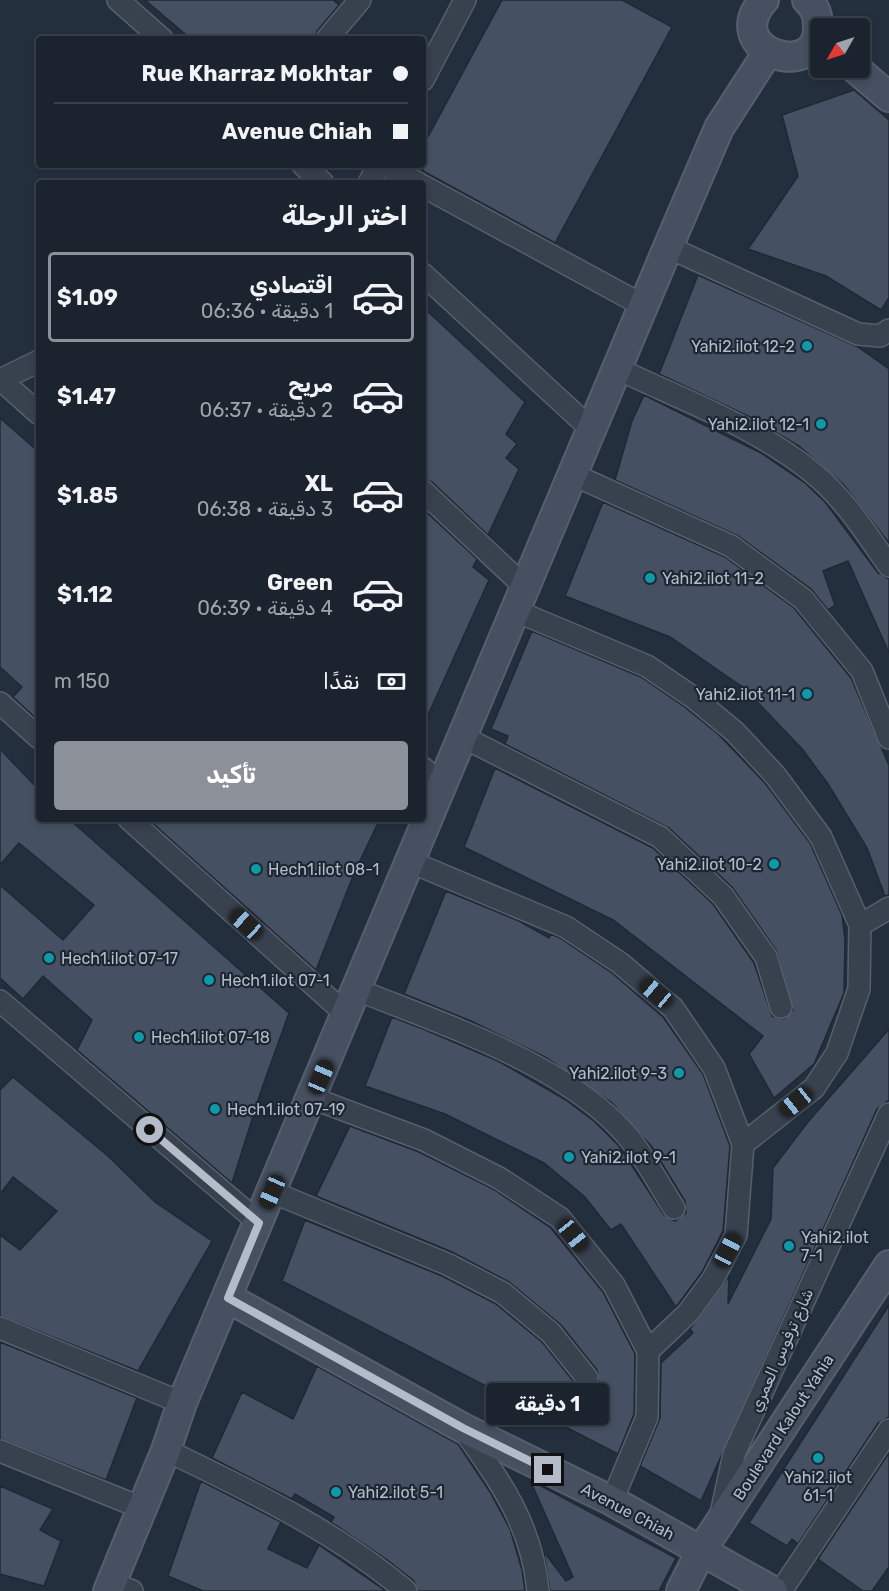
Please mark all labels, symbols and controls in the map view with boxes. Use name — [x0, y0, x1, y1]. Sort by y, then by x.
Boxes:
north arrow — [810, 18, 870, 78]
map controls — [810, 18, 870, 78]
text: Rue Kharraz Mokhtar — [142, 60, 372, 87]
text: Avenue Chiah — [222, 118, 372, 145]
text: اختر الرحلة — [282, 200, 408, 232]
icon: car — [351, 270, 405, 324]
text: اقتصادي — [250, 272, 333, 299]
text: $1.09 — [57, 284, 118, 311]
text: 1 دقيقة · 06:36 — [201, 299, 333, 323]
place label: Yahi2.ilot 12-2 — [691, 337, 795, 356]
marker: Yahi2.ilot 12-2 — [800, 339, 814, 353]
icon: car — [351, 369, 405, 423]
text: مريح — [288, 371, 333, 398]
text: $1.47 — [57, 383, 116, 410]
text: 2 دقيقة · 06:37 — [199, 398, 333, 422]
place label: Yahi2.ilot 12-1 — [707, 415, 809, 434]
marker: Yahi2.ilot 12-1 — [814, 417, 828, 431]
icon: car — [351, 468, 405, 522]
text: XL — [305, 470, 333, 497]
text: $1.85 — [57, 482, 118, 509]
text: 3 دقيقة · 06:38 — [197, 497, 333, 521]
icon: car — [351, 567, 405, 621]
text: Green — [267, 569, 333, 596]
place label: Yahi2.ilot 11-2 — [662, 569, 764, 588]
marker: Yahi2.ilot 11-2 — [643, 571, 657, 585]
text: $1.12 — [57, 581, 113, 608]
text: 4 دقيقة · 06:39 — [197, 596, 333, 620]
icon: cash — [375, 665, 408, 698]
text: نقدًا — [323, 668, 360, 695]
text: 150 m — [54, 669, 110, 693]
place label: Yahi2.ilot 11-1 — [696, 685, 795, 704]
marker: Yahi2.ilot 11-1 — [800, 687, 814, 701]
button: تأكيد — [54, 741, 408, 810]
place label: Yahi2.ilot 10-2 — [657, 855, 762, 874]
marker: Yahi2.ilot 10-2 — [767, 857, 781, 871]
place label: Hech1.ilot 08-1 — [268, 860, 379, 879]
marker: Hech1.ilot 08-1 — [249, 862, 263, 876]
car — [227, 905, 265, 943]
place label: Hech1.ilot 07-17 — [61, 949, 178, 968]
marker: Hech1.ilot 07-17 — [42, 951, 56, 965]
place label: Hech1.ilot 07-1 — [221, 971, 330, 990]
marker: Hech1.ilot 07-1 — [202, 973, 216, 987]
car — [636, 975, 676, 1011]
place label: Hech1.ilot 07-18 — [151, 1028, 270, 1047]
marker: Hech1.ilot 07-18 — [132, 1030, 146, 1044]
car — [306, 1057, 336, 1097]
place label: Yahi2.ilot 9-3 — [569, 1064, 667, 1083]
marker: Yahi2.ilot 9-3 — [672, 1066, 686, 1080]
car — [776, 1084, 816, 1120]
place label: Hech1.ilot 07-19 — [227, 1100, 345, 1119]
marker: Hech1.ilot 07-19 — [208, 1102, 222, 1116]
route start — [136, 1116, 163, 1143]
place label: Yahi2.ilot 9-1 — [581, 1148, 676, 1167]
marker: Yahi2.ilot 9-1 — [562, 1150, 576, 1164]
car — [256, 1172, 288, 1212]
car — [555, 1215, 591, 1255]
place label: Yahi2.ilot 7-1 — [801, 1228, 869, 1265]
car — [712, 1230, 744, 1270]
marker: Yahi2.ilot 7-1 — [782, 1239, 796, 1253]
street label: شارع ترفوس العمري — [746, 1286, 819, 1416]
street label: Boulevard Kalout Yahia — [729, 1351, 838, 1504]
callout: 1 دقيقة — [486, 1383, 610, 1425]
text: 1 دقيقة — [515, 1392, 580, 1416]
marker: Yahi2.ilot 61-1 — [811, 1451, 825, 1465]
route end — [534, 1456, 561, 1483]
place label: Yahi2.ilot 61-1 — [784, 1468, 852, 1505]
street label: Avenue Chiah — [578, 1479, 678, 1544]
place label: Yahi2.ilot 5-1 — [348, 1483, 443, 1502]
marker: Yahi2.ilot 5-1 — [329, 1485, 343, 1499]

